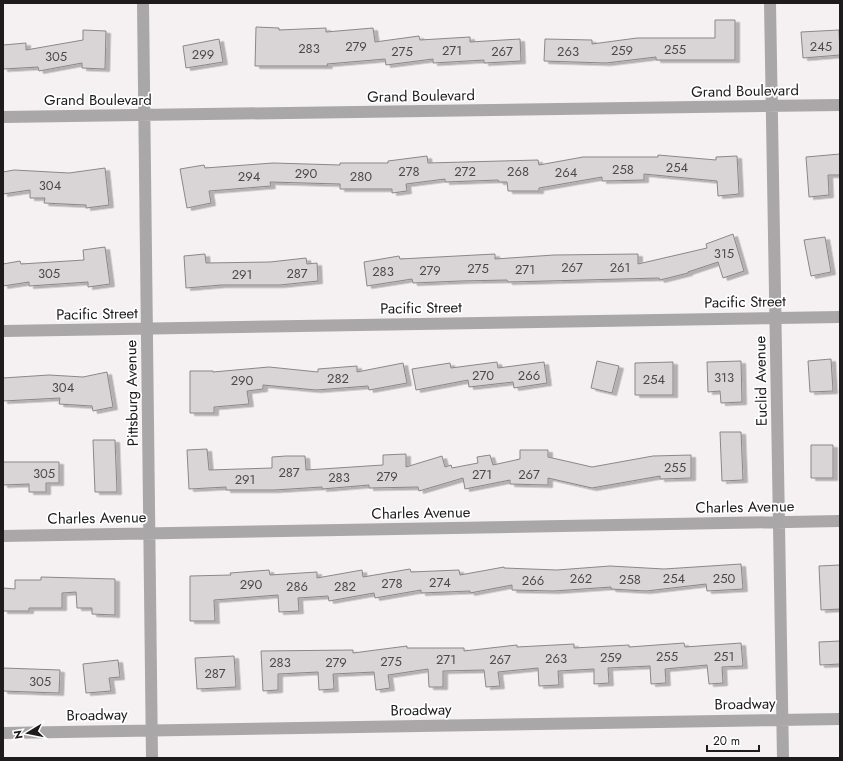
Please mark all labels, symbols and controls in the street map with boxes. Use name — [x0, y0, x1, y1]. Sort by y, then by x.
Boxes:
house number: 279 — [345, 37, 367, 56]
house number: 245 — [810, 37, 832, 56]
house number: 283 — [298, 39, 320, 58]
house number: 255 — [664, 40, 686, 59]
house number: 271 — [442, 41, 462, 60]
house number: 259 — [611, 41, 633, 60]
house number: 275 — [391, 42, 413, 61]
house number: 267 — [491, 42, 513, 61]
house number: 263 — [557, 42, 579, 61]
house number: 299 — [192, 45, 214, 64]
house number: 305 — [45, 47, 67, 66]
street label: Grand Boulevard — [691, 79, 799, 103]
street label: Grand Boulevard — [367, 84, 475, 108]
street label: Grand Boulevard — [44, 89, 152, 111]
house number: 254 — [666, 158, 689, 177]
house number: 258 — [612, 160, 634, 179]
house number: 278 — [398, 162, 420, 181]
house number: 272 — [454, 162, 476, 181]
house number: 268 — [507, 162, 529, 181]
house number: 264 — [555, 163, 578, 182]
house number: 290 — [295, 164, 318, 183]
house number: 294 — [238, 167, 261, 186]
house number: 280 — [350, 167, 372, 186]
house number: 304 — [39, 176, 62, 195]
house number: 315 — [714, 244, 734, 263]
house number: 267 — [561, 258, 583, 277]
house number: 261 — [610, 258, 630, 277]
house number: 275 — [467, 259, 489, 278]
house number: 271 — [515, 260, 535, 279]
house number: 279 — [419, 261, 441, 280]
house number: 283 — [372, 262, 394, 281]
house number: 305 — [38, 264, 60, 283]
house number: 287 — [286, 264, 308, 283]
house number: 291 — [232, 265, 252, 284]
street label: Pacific Street — [704, 290, 786, 314]
street label: Pacific Street — [380, 296, 462, 320]
street label: Pacific Street — [56, 302, 138, 326]
street label: Euclid Avenue — [749, 335, 773, 426]
street label: Pittsburg Avenue — [120, 339, 144, 446]
house number: 270 — [472, 366, 494, 385]
house number: 266 — [518, 366, 540, 385]
house number: 313 — [714, 368, 734, 387]
house number: 282 — [327, 369, 349, 388]
house number: 254 — [643, 370, 666, 389]
house number: 290 — [231, 371, 254, 390]
house number: 304 — [52, 378, 75, 397]
house number: 255 — [664, 458, 686, 477]
house number: 287 — [278, 463, 300, 482]
house number: 305 — [33, 464, 55, 483]
house number: 271 — [472, 465, 492, 484]
house number: 267 — [518, 465, 540, 484]
house number: 279 — [376, 467, 398, 486]
house number: 283 — [328, 468, 350, 487]
house number: 291 — [235, 470, 255, 489]
street label: Charles Avenue — [695, 495, 795, 519]
street label: Charles Avenue — [371, 501, 471, 525]
street label: Charles Avenue — [47, 506, 147, 530]
house number: 262 — [570, 569, 592, 588]
house number: 254 — [663, 569, 686, 588]
house number: 250 — [713, 569, 735, 588]
house number: 258 — [619, 570, 641, 589]
house number: 266 — [522, 571, 544, 590]
house number: 274 — [429, 573, 451, 592]
house number: 278 — [381, 574, 403, 593]
house number: 290 — [240, 575, 263, 594]
house number: 286 — [286, 577, 308, 596]
house number: 282 — [334, 577, 356, 596]
house number: 255 — [656, 647, 678, 666]
house number: 251 — [714, 647, 734, 666]
house number: 259 — [600, 648, 622, 667]
house number: 263 — [545, 649, 567, 668]
house number: 271 — [436, 650, 456, 669]
house number: 267 — [489, 650, 511, 669]
house number: 275 — [380, 652, 402, 671]
house number: 283 — [269, 653, 291, 672]
house number: 279 — [325, 653, 347, 672]
house number: 287 — [204, 664, 226, 683]
house number: 305 — [29, 672, 51, 691]
street label: Broadway — [714, 692, 776, 716]
street label: Broadway — [390, 698, 452, 722]
street label: Broadway — [66, 703, 128, 727]
north arrow — [8, 713, 48, 753]
scale bar — [707, 727, 759, 753]
text: N — [10, 729, 27, 740]
text: 20 m — [713, 732, 740, 750]

